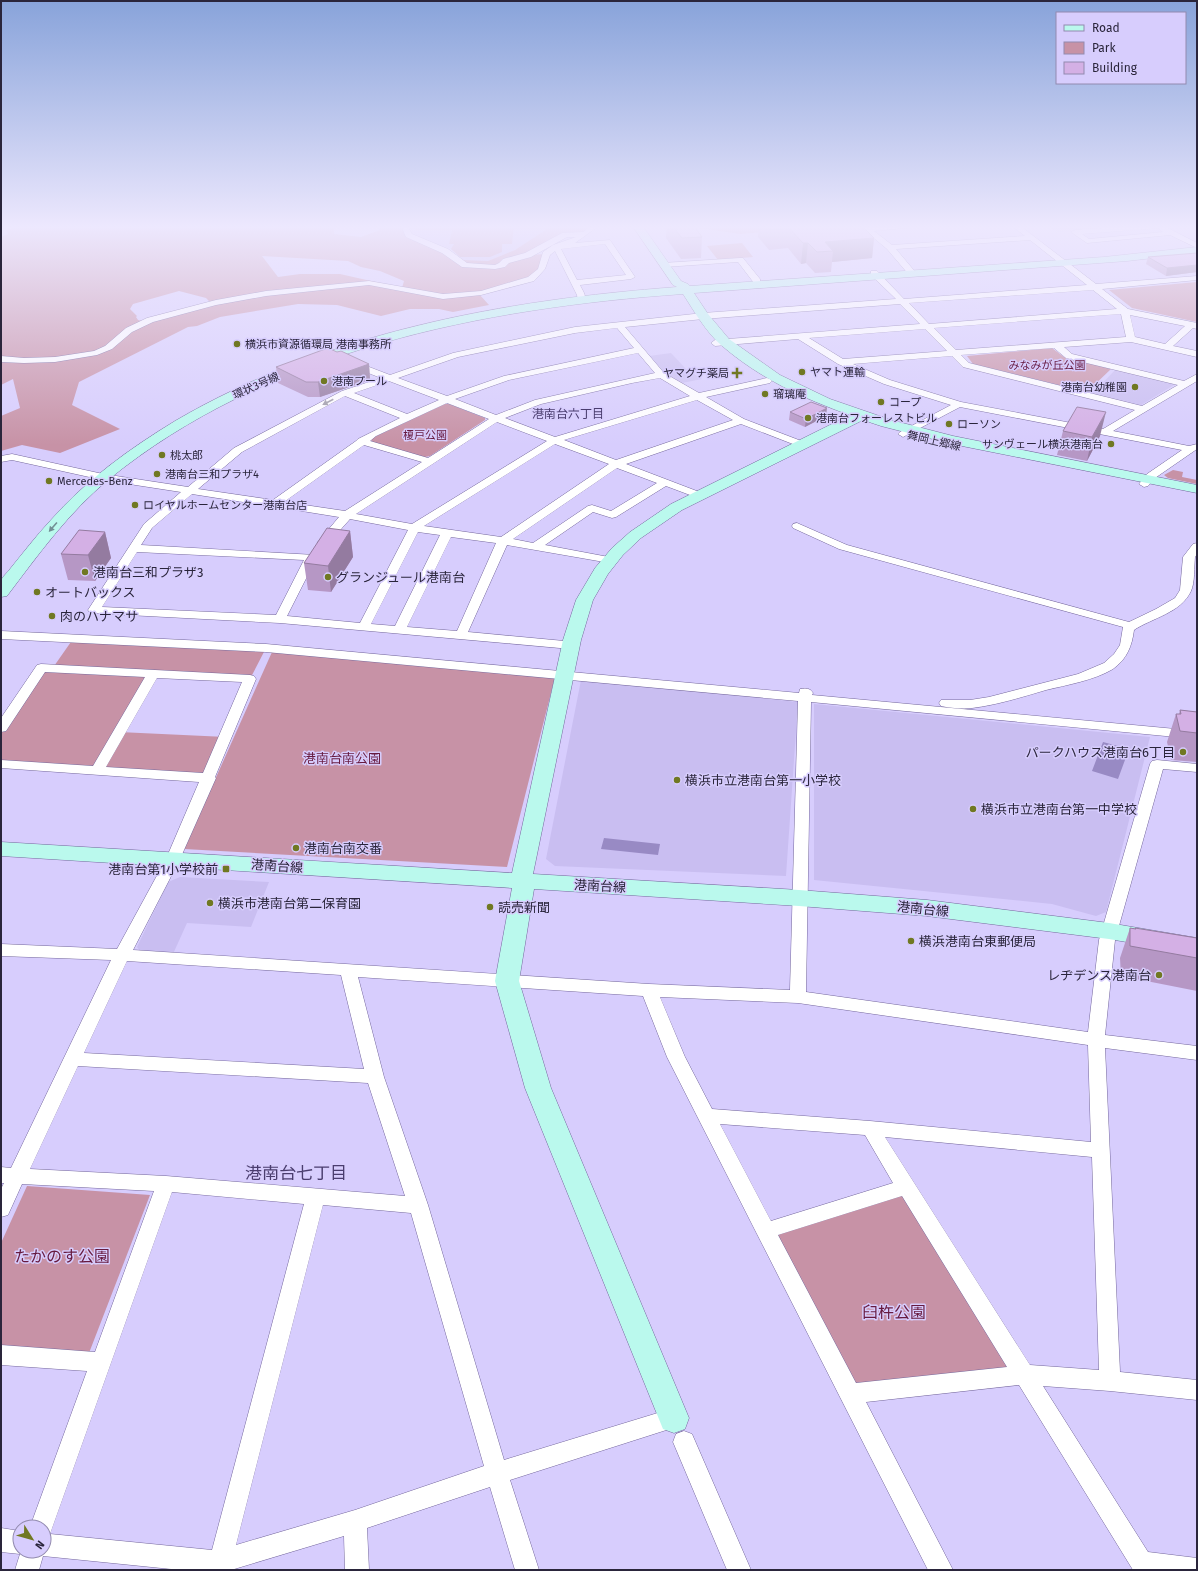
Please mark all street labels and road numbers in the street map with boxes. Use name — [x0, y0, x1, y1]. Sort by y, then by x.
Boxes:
street label: 環状3号線 — [231, 370, 281, 402]
street label: 舞岡上郷線 — [906, 428, 962, 454]
street label: 港南台線 — [251, 857, 303, 875]
street label: 港南台線 — [574, 877, 626, 895]
street label: 港南台線 — [896, 899, 950, 919]

